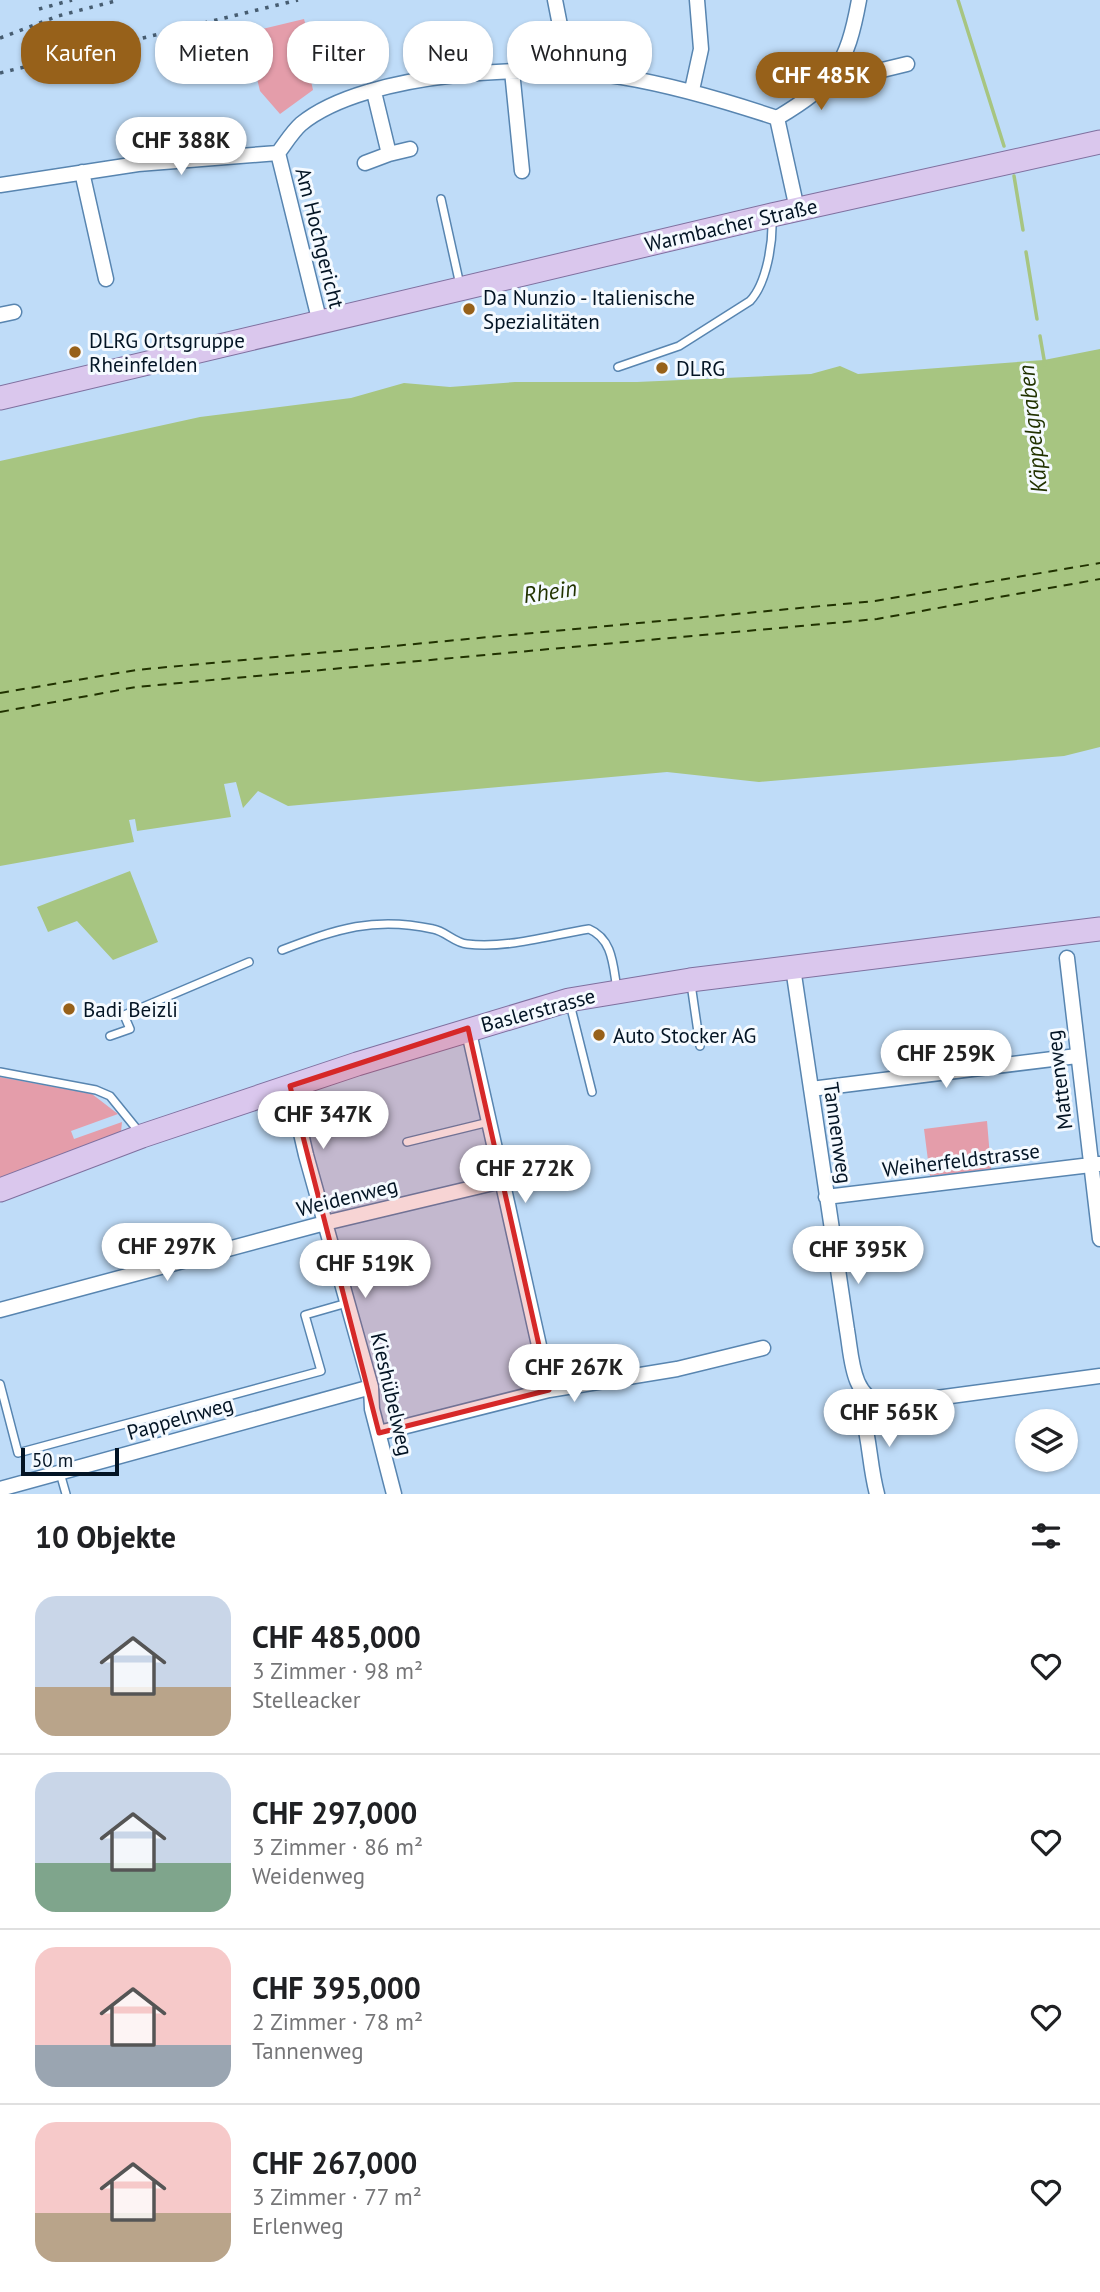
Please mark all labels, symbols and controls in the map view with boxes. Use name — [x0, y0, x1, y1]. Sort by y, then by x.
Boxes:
chip: Kaufen — [21, 21, 141, 84]
chip: Mieten — [155, 21, 273, 84]
chip: Filter — [287, 21, 389, 84]
chip: Neu — [403, 21, 493, 84]
chip: Wohnung — [507, 21, 652, 84]
pin: CHF 485K — [749, 52, 893, 112]
text: CHF 485K — [772, 60, 870, 89]
pin: CHF 388K — [109, 118, 253, 177]
text: CHF 388K — [132, 125, 230, 154]
street label: Am Hochgericht — [289, 165, 351, 311]
street label: Warmbacher Straße — [642, 192, 820, 258]
place label: Da Nunzio - Italienische Spezialitäten — [483, 284, 695, 335]
marker: Da Nunzio - Italienische Spezialitäten — [461, 301, 477, 317]
place label: DLRG Ortsgruppe Rheinfelden — [89, 327, 245, 378]
marker: DLRG Ortsgruppe Rheinfelden — [67, 344, 83, 360]
place label: DLRG — [676, 355, 725, 382]
marker: DLRG — [654, 360, 670, 376]
water label: Käppelgraben — [1011, 363, 1053, 495]
water label: Rhein — [521, 573, 579, 609]
street label: Baslerstrasse — [478, 982, 598, 1038]
place label: Badi Beizli — [83, 996, 178, 1023]
marker: Badi Beizli — [61, 1001, 77, 1017]
place label: Auto Stocker AG — [613, 1022, 756, 1049]
marker: Auto Stocker AG — [591, 1027, 607, 1043]
street label: Mattenweg — [1040, 1029, 1078, 1131]
pin: CHF 259K — [874, 1030, 1018, 1090]
text: CHF 259K — [897, 1038, 995, 1067]
street label: Tannenweg — [818, 1081, 858, 1185]
pin: CHF 347K — [251, 1092, 395, 1151]
text: CHF 347K — [274, 1099, 372, 1128]
street label: Weiherfeldstrasse — [881, 1137, 1041, 1183]
pin: CHF 272K — [453, 1146, 597, 1205]
text: CHF 272K — [476, 1153, 574, 1182]
street label: Weidenweg — [294, 1171, 400, 1223]
pin: CHF 297K — [95, 1224, 239, 1283]
pin: CHF 395K — [786, 1226, 930, 1286]
text: CHF 297K — [118, 1231, 216, 1260]
text: CHF 395K — [809, 1234, 907, 1263]
pin: CHF 519K — [293, 1240, 437, 1300]
text: CHF 519K — [316, 1248, 414, 1277]
street label: Kieshübelweg — [365, 1330, 419, 1458]
pin: CHF 267K — [502, 1344, 646, 1404]
text: CHF 267K — [525, 1352, 623, 1381]
street label: Pappelnweg — [124, 1390, 236, 1446]
pin: CHF 565K — [817, 1390, 961, 1449]
text: CHF 565K — [840, 1397, 938, 1426]
map controls — [1015, 1409, 1078, 1472]
button: layers — [1015, 1409, 1078, 1472]
scale bar — [21, 1445, 119, 1477]
text: 50 m — [32, 1448, 73, 1472]
text: 10 Objekte — [35, 1517, 176, 1556]
icon: filters — [1027, 1517, 1065, 1555]
text: CHF 485,000 — [252, 1617, 421, 1656]
icon: home — [91, 1624, 175, 1708]
icon: heart — [1027, 1647, 1065, 1685]
text: 3 Zimmer · 98 m² — [252, 1656, 423, 1685]
text: Stelleacker — [252, 1685, 361, 1714]
text: CHF 297,000 — [252, 1793, 417, 1832]
icon: home — [91, 1800, 175, 1884]
icon: heart — [1027, 1823, 1065, 1861]
text: 3 Zimmer · 86 m² — [252, 1832, 423, 1861]
text: Weidenweg — [252, 1861, 365, 1890]
text: CHF 395,000 — [252, 1968, 421, 2007]
icon: home — [91, 1975, 175, 2059]
icon: heart — [1027, 1998, 1065, 2036]
text: 2 Zimmer · 78 m² — [252, 2007, 423, 2036]
text: Tannenweg — [252, 2036, 364, 2065]
text: CHF 267,000 — [252, 2143, 417, 2182]
icon: home — [91, 2150, 175, 2234]
icon: heart — [1027, 2173, 1065, 2211]
text: 3 Zimmer · 77 m² — [252, 2182, 422, 2211]
text: Erlenweg — [252, 2211, 344, 2240]

